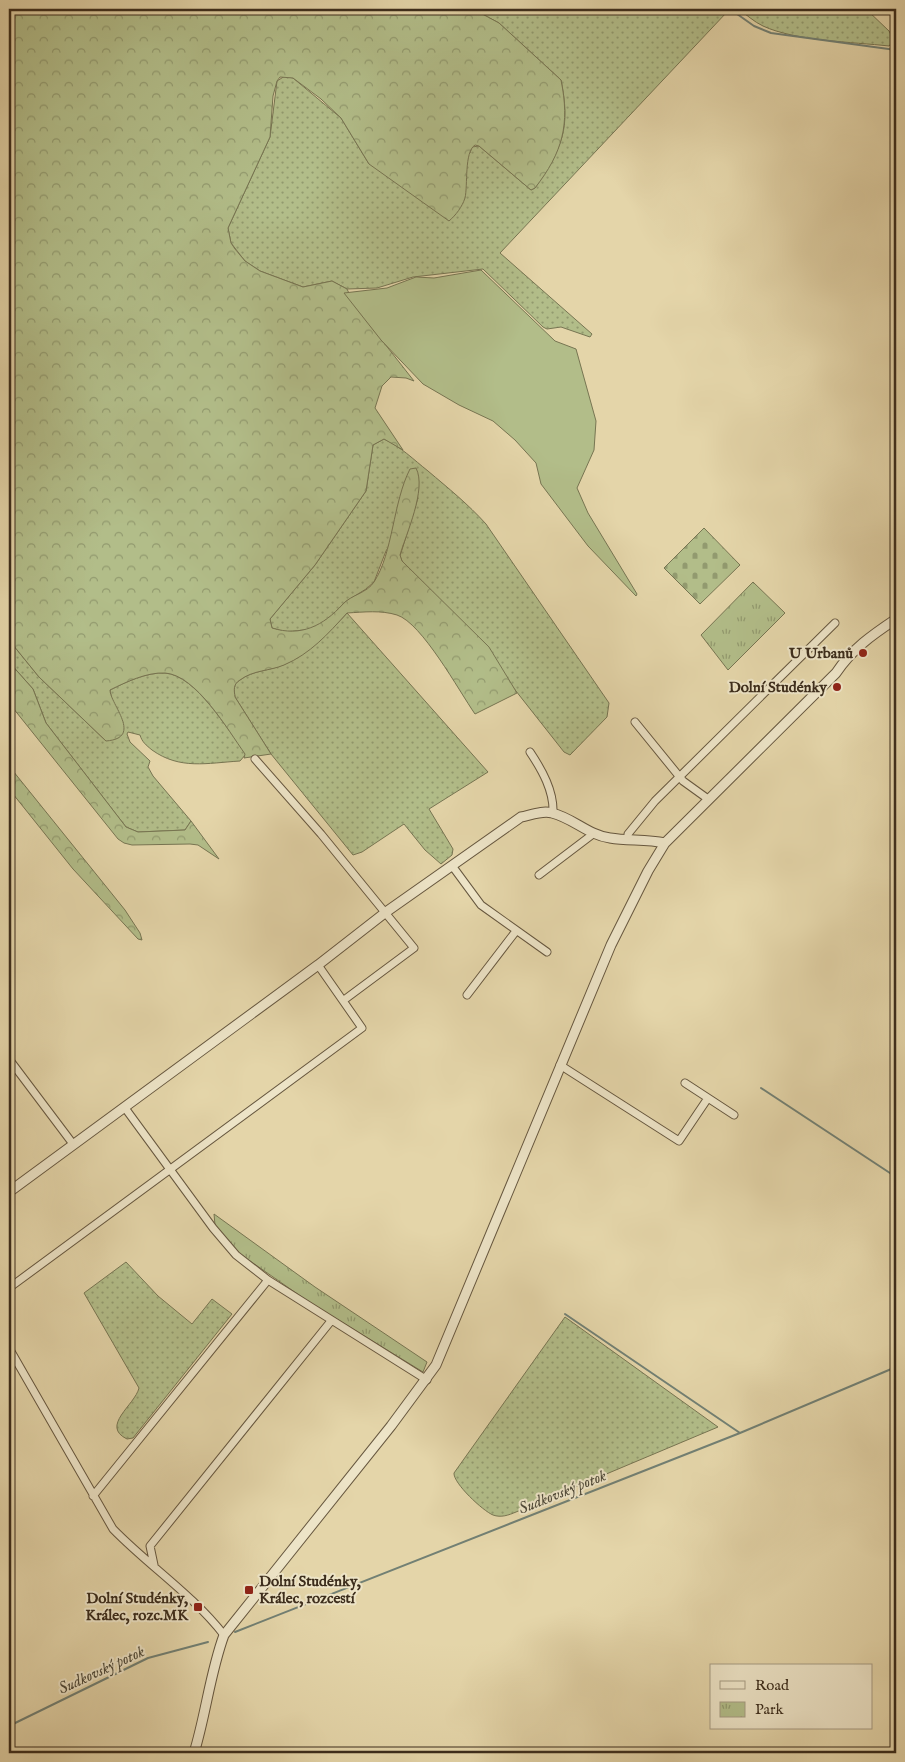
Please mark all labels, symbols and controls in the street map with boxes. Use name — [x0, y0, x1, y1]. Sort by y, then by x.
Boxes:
place label: U Urbanů — [788, 644, 853, 663]
marker: U Urbanů — [857, 647, 869, 659]
place label: Dolní Studénky — [729, 678, 828, 697]
marker: Dolní Studénky — [831, 681, 843, 693]
water label: Sudkovský potok — [516, 1466, 610, 1520]
place label: Dolní Studénky, Králec, rozcestí — [259, 1572, 361, 1608]
marker: Dolní Studénky, Králec, rozcestí — [243, 1584, 255, 1596]
place label: Dolní Studénky, Králec, rozc.MK — [85, 1589, 189, 1625]
marker: Dolní Studénky, Králec, rozc.MK — [192, 1601, 204, 1613]
water label: Sudkovský potok — [56, 1642, 149, 1700]
legend — [710, 1664, 872, 1730]
text: Road — [755, 1676, 790, 1695]
text: Park — [755, 1700, 785, 1719]

